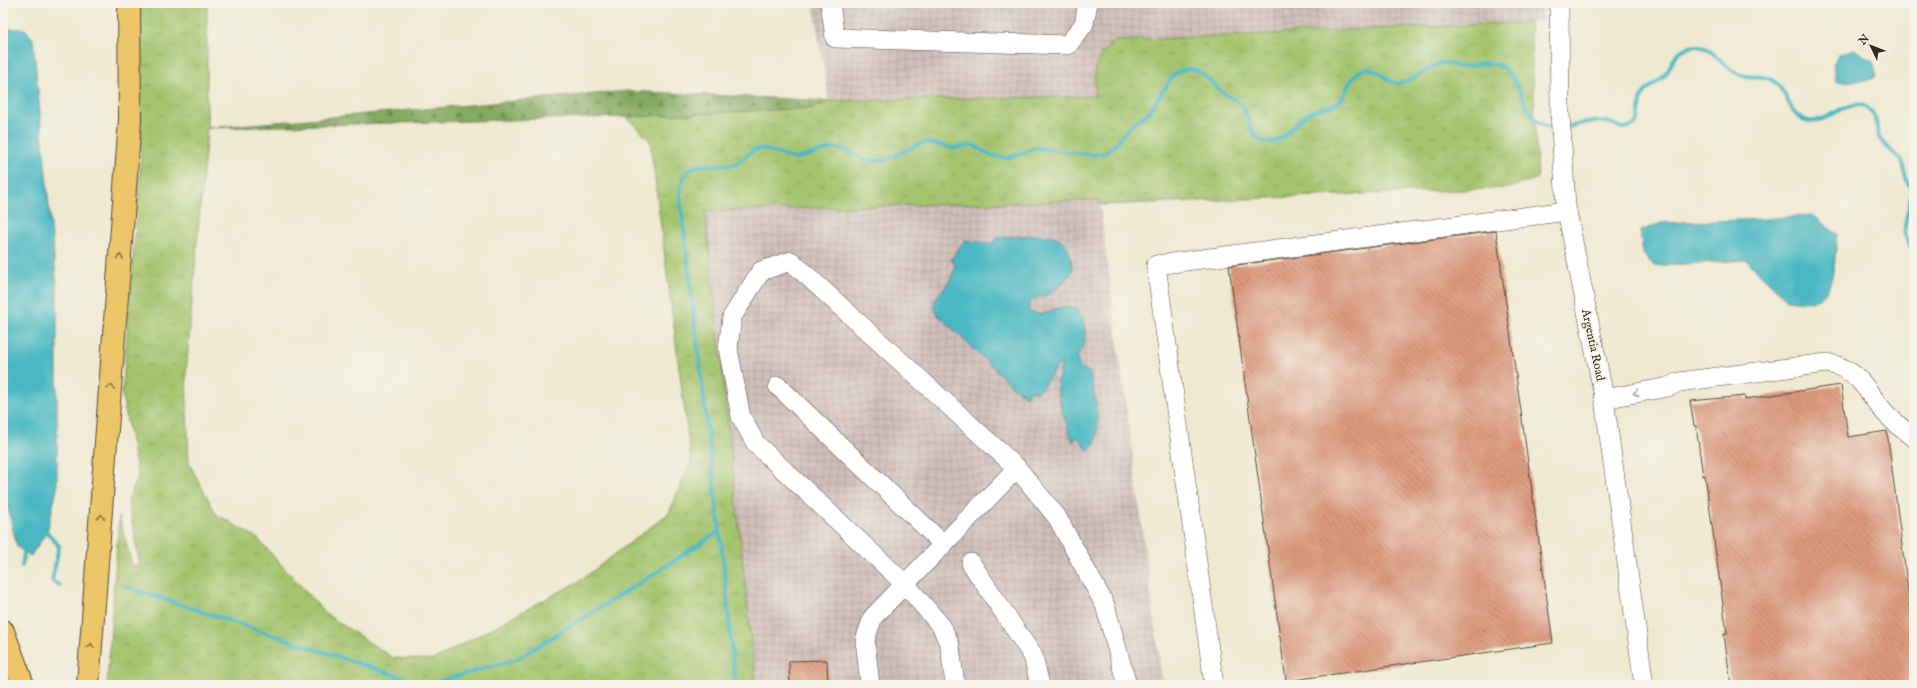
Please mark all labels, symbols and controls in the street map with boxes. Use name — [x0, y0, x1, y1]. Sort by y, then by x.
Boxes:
north arrow — [1851, 26, 1891, 66]
text: N — [1855, 31, 1873, 49]
one-way arrow — [116, 254, 125, 260]
street label: Argentia Road — [1578, 307, 1608, 383]
one-way arrow — [107, 384, 116, 390]
one-way arrow — [1633, 388, 1639, 397]
one-way arrow — [97, 514, 106, 520]
one-way arrow — [86, 643, 95, 649]

